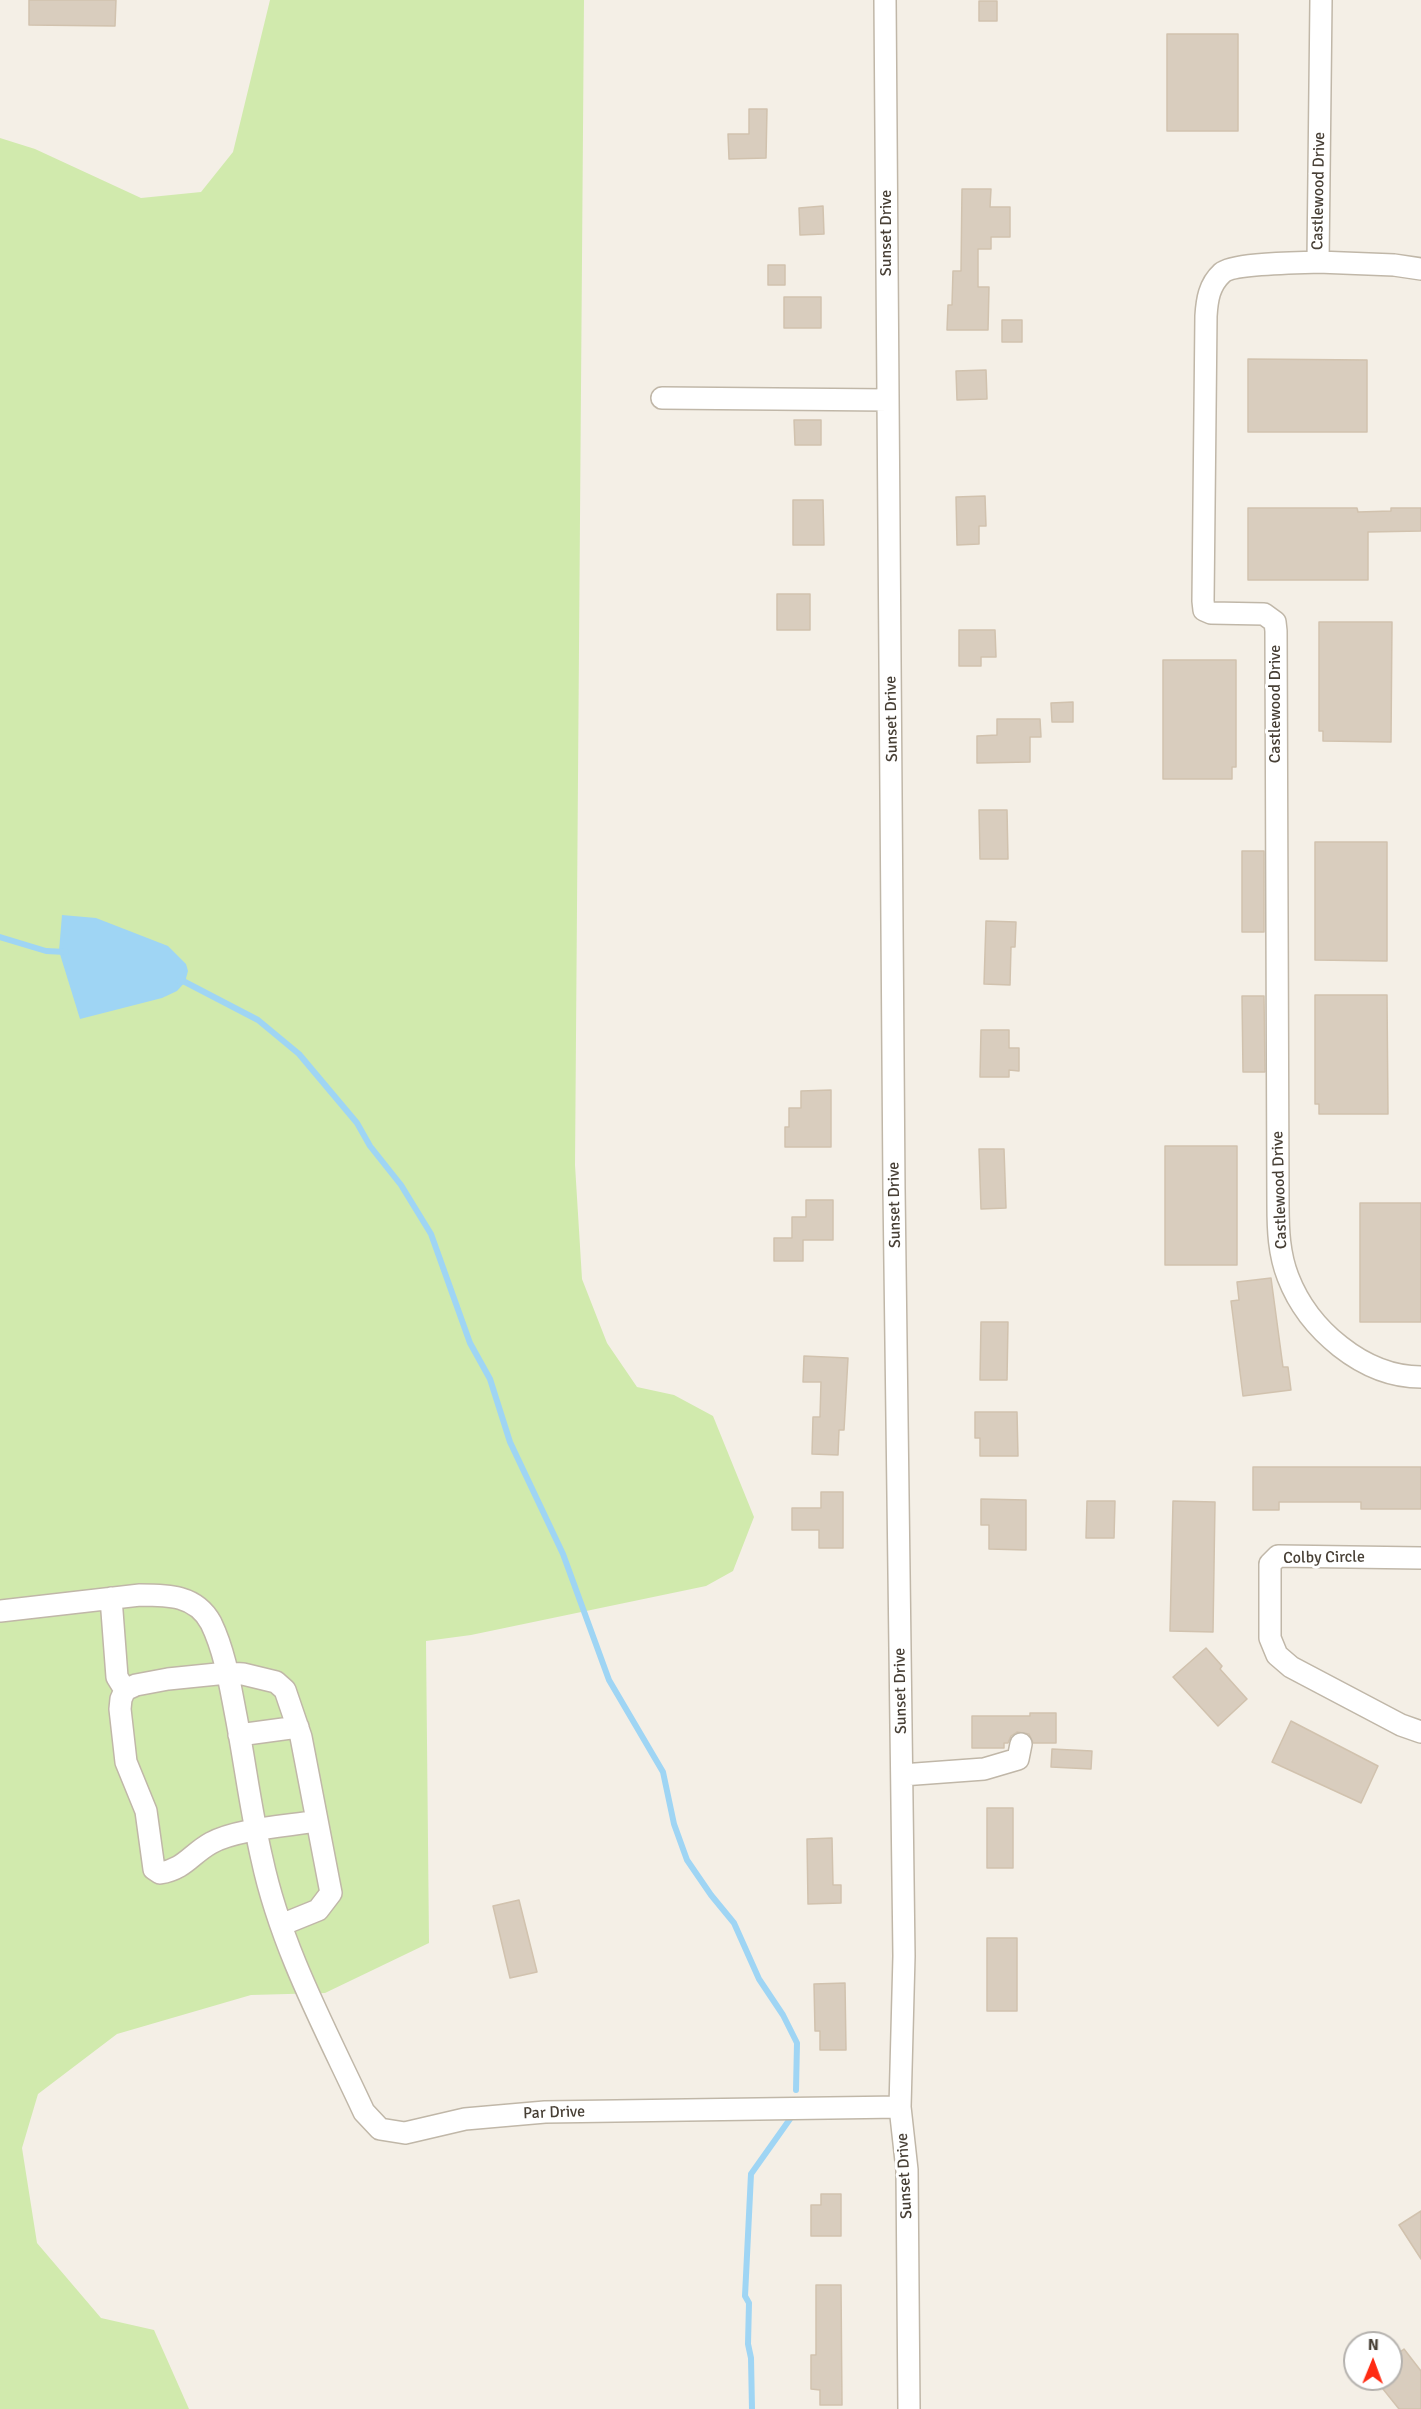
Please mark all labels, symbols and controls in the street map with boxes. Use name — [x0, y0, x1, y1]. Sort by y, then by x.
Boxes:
street label: Castlewood Drive — [1308, 132, 1330, 250]
street label: Sunset Drive — [877, 190, 897, 276]
street label: Castlewood Drive — [1266, 645, 1286, 763]
street label: Sunset Drive — [882, 676, 902, 762]
street label: Castlewood Drive — [1268, 1131, 1292, 1249]
street label: Sunset Drive — [885, 1162, 905, 1248]
street label: Colby Circle — [1283, 1548, 1365, 1568]
street label: Sunset Drive — [891, 1648, 911, 1734]
street label: Par Drive — [523, 2102, 585, 2124]
street label: Sunset Drive — [893, 2132, 917, 2220]
north arrow — [1343, 2331, 1403, 2391]
text: N — [1368, 2335, 1379, 2355]

